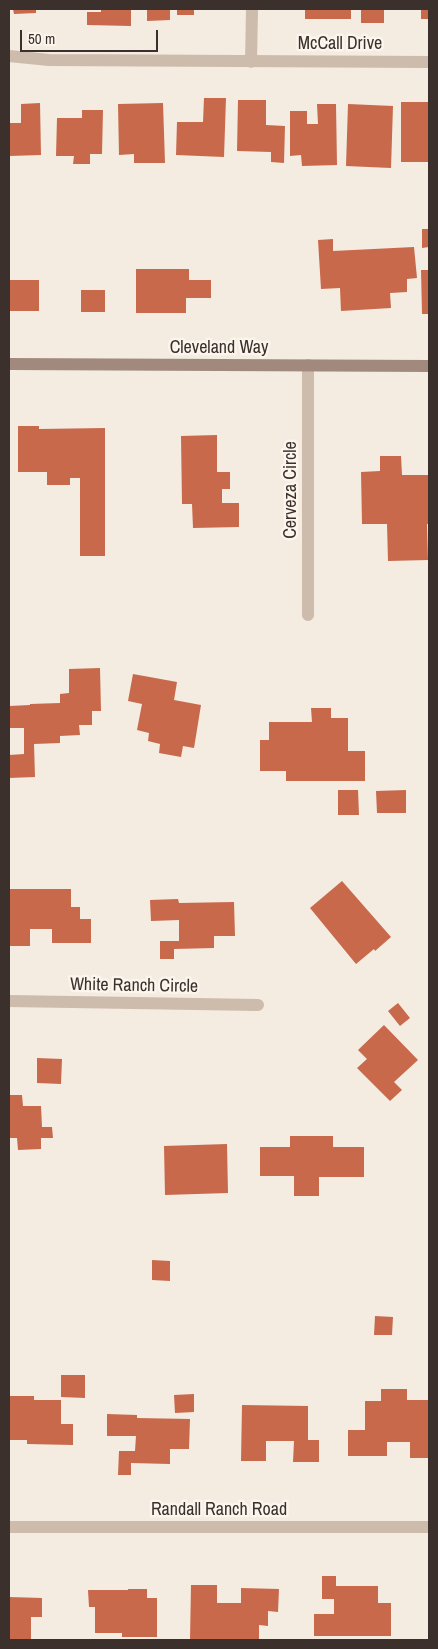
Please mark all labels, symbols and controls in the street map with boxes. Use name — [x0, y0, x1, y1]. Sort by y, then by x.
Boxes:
scale bar — [22, 20, 160, 52]
text: 50 m — [28, 28, 55, 49]
street label: McCall Drive — [298, 33, 382, 55]
street label: Cleveland Way — [170, 337, 268, 359]
street label: Cerveza Circle — [280, 441, 302, 539]
street label: White Ranch Circle — [70, 974, 198, 998]
street label: Randall Ranch Road — [151, 1499, 287, 1521]

